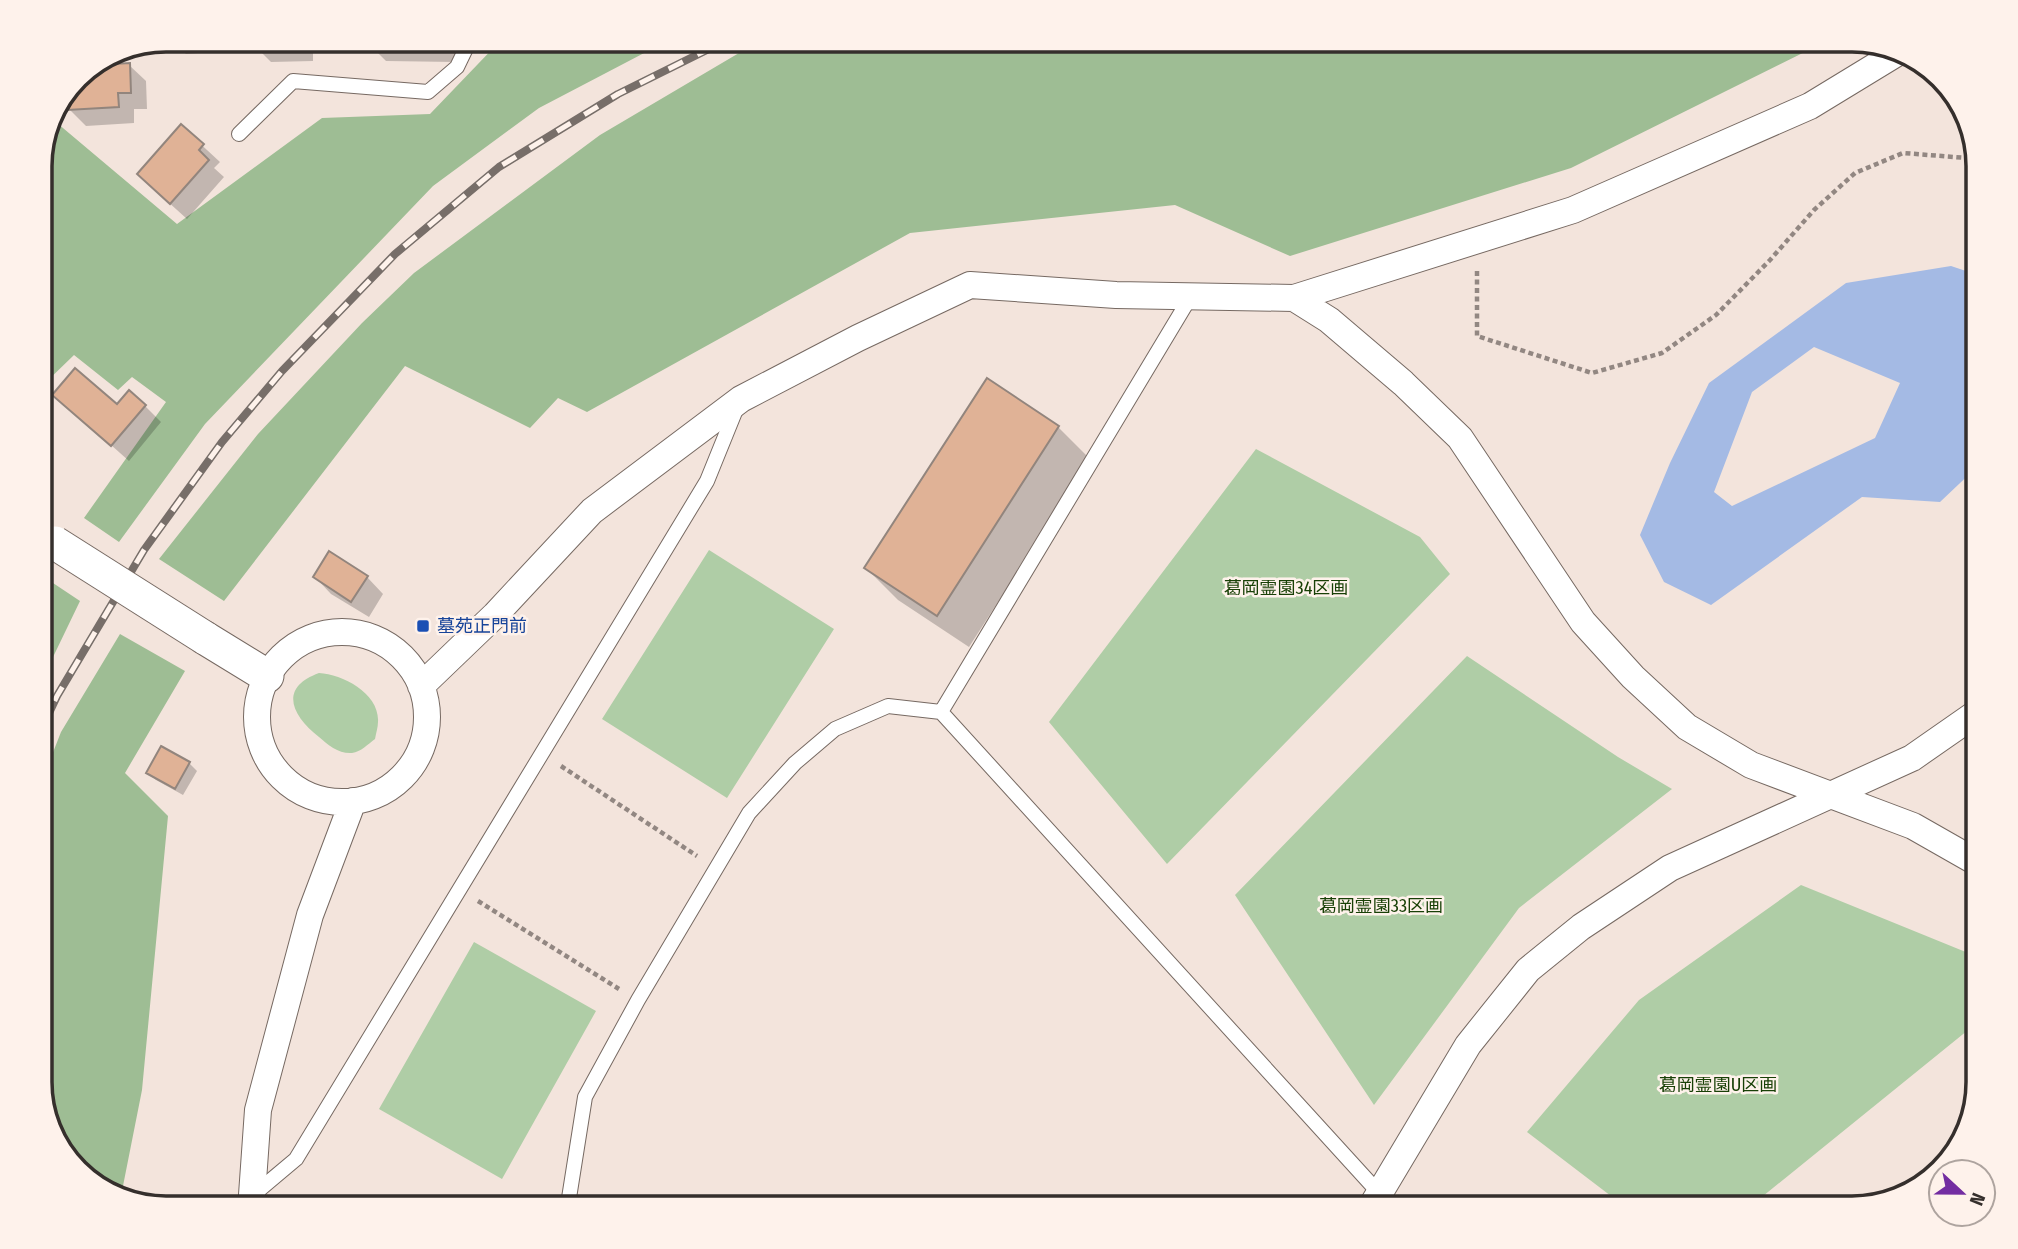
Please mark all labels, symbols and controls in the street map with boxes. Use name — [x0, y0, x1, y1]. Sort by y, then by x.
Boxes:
park label: 葛岡霊園34区画 — [1224, 577, 1348, 599]
place label: 墓苑正門前 — [437, 615, 527, 637]
marker: 墓苑正門前 — [415, 618, 431, 634]
park label: 葛岡霊園33区画 — [1319, 895, 1443, 917]
park label: 葛岡霊園U区画 — [1659, 1074, 1777, 1096]
north arrow — [1927, 1158, 1997, 1228]
text: N — [1965, 1190, 1990, 1209]

